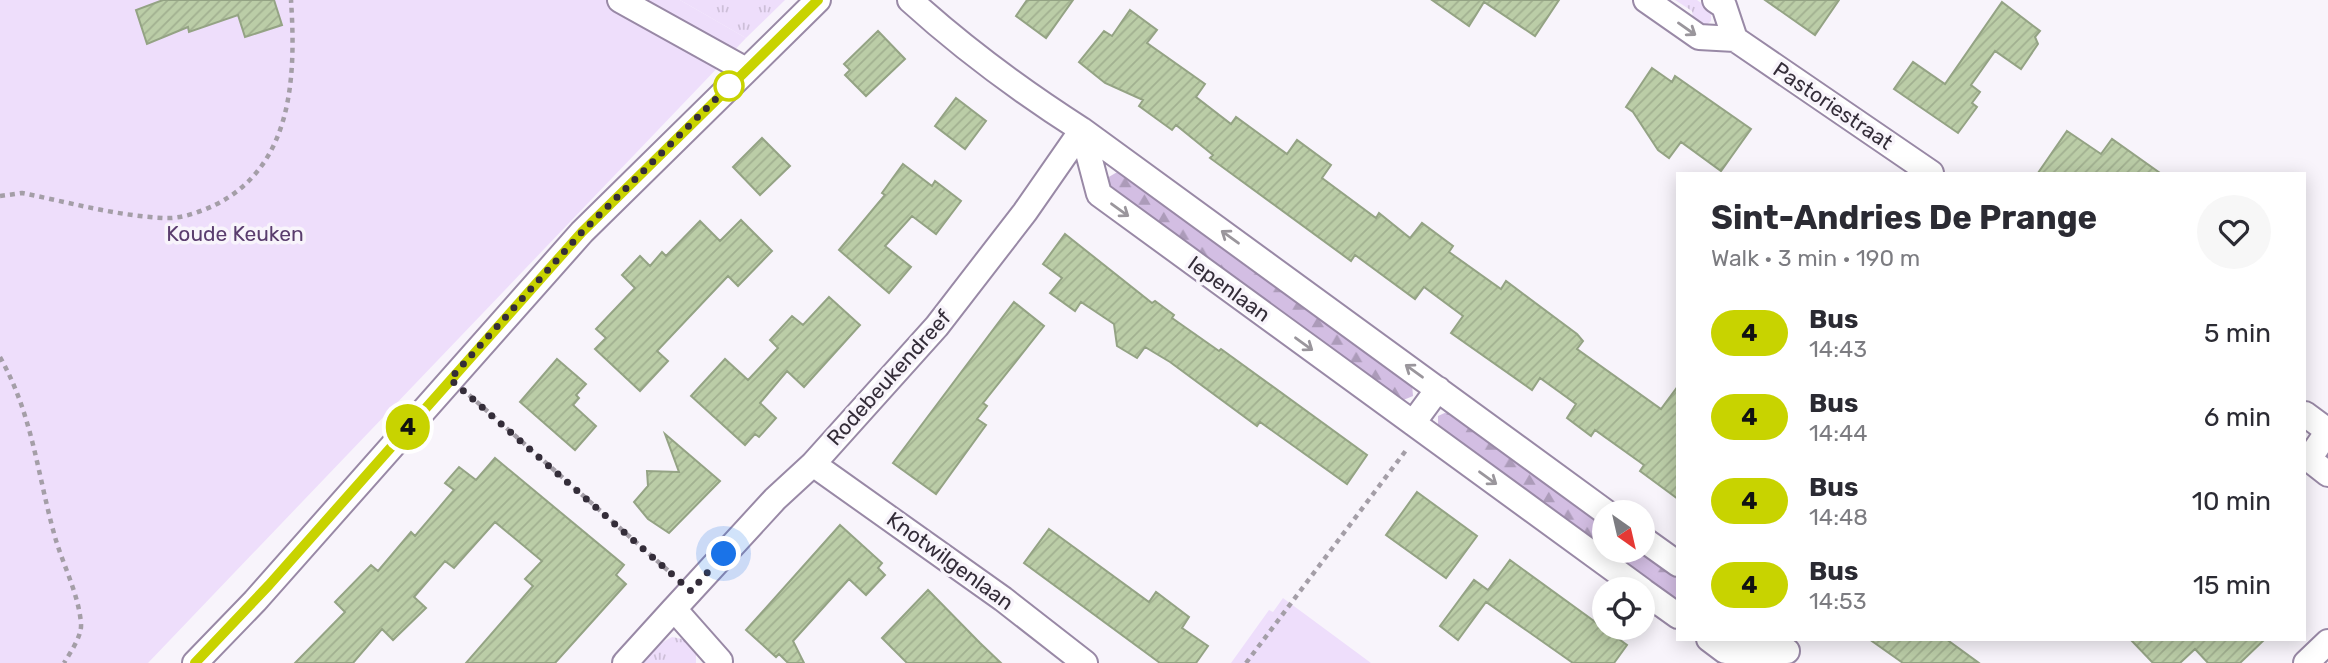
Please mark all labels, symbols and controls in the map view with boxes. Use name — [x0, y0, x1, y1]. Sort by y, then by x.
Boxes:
one-way arrow — [1677, 22, 1696, 36]
street label: Pastoriestraat — [1769, 56, 1898, 155]
unlabelled marker — [714, 71, 744, 101]
button: heart — [2197, 195, 2271, 269]
text: Sint-Andries De Prange — [1711, 198, 2097, 237]
one-way arrow — [1110, 202, 1129, 217]
park label: Koude Keuken — [166, 221, 304, 246]
one-way arrow — [1221, 230, 1240, 245]
text: Walk · 3 min · 190 m — [1711, 244, 1920, 272]
street label: Iepenlaan — [1183, 250, 1275, 327]
text: Bus — [1809, 304, 1858, 335]
street label: Rodebeukendreef — [821, 305, 956, 450]
text: 5 min — [2204, 318, 2271, 349]
text: 4 — [1741, 319, 1758, 347]
text: 14:43 — [1809, 335, 1867, 363]
one-way arrow — [1294, 336, 1313, 351]
one-way arrow — [1405, 364, 1424, 379]
text: Bus — [1809, 388, 1858, 419]
text: 6 min — [2204, 402, 2271, 433]
text: 4 — [1741, 403, 1758, 431]
line badge: 4 — [385, 404, 431, 450]
text: 4 — [400, 413, 416, 441]
text: 14:44 — [1809, 419, 1868, 447]
one-way arrow — [1478, 470, 1497, 485]
text: Bus — [1809, 472, 1858, 503]
text: 10 min — [2192, 486, 2271, 517]
text: 4 — [1741, 487, 1758, 515]
north arrow — [1592, 500, 1656, 564]
map controls — [1592, 500, 1655, 640]
text: 14:48 — [1809, 503, 1868, 531]
street label: Knotwilgenlaan — [882, 506, 1019, 615]
your location — [706, 536, 741, 571]
text: Bus — [1809, 556, 1858, 587]
text: 15 min — [2193, 570, 2271, 601]
text: 4 — [1741, 571, 1758, 599]
button: locate — [1592, 577, 1655, 640]
text: 14:53 — [1809, 587, 1867, 615]

